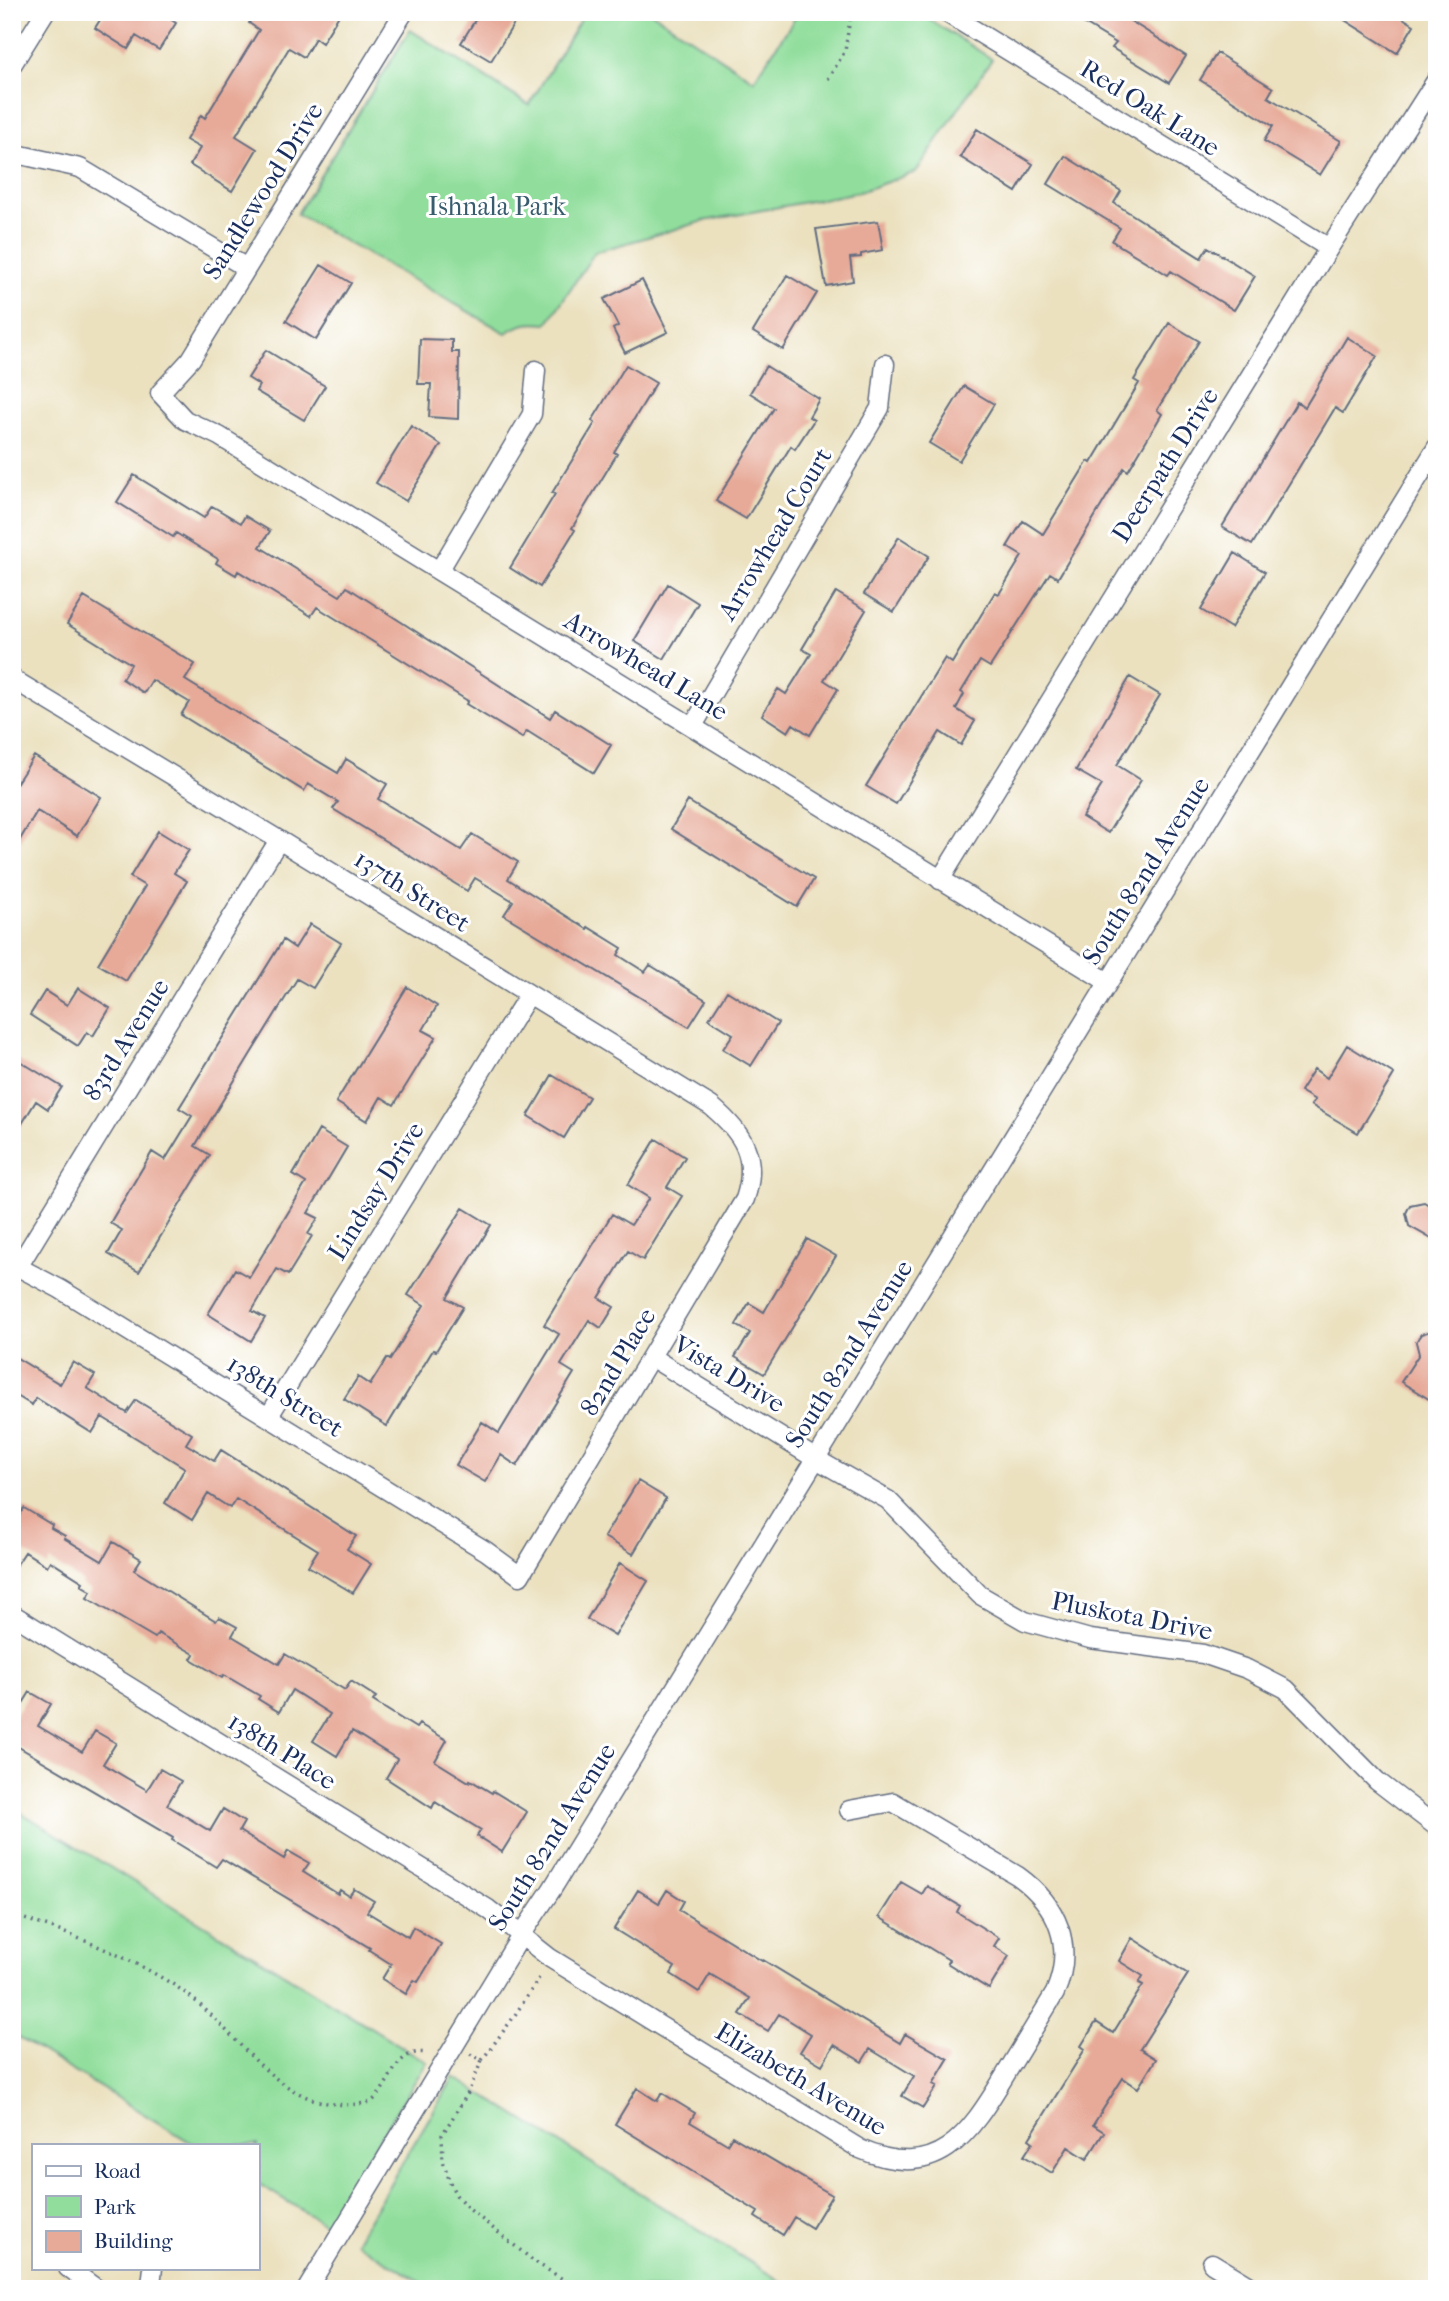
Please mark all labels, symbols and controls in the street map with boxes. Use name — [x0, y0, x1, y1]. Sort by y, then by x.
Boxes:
street label: Red Oak Lane — [1075, 53, 1225, 163]
street label: Sandlewood Drive — [196, 97, 330, 285]
park label: Ishnala Park — [428, 191, 567, 222]
street label: Deerpath Drive — [1105, 382, 1225, 548]
street label: Arrowhead Court — [711, 442, 839, 627]
street label: Arrowhead Lane — [558, 604, 734, 727]
street label: South 82nd Avenue — [1076, 771, 1216, 971]
street label: 137th Street — [348, 843, 476, 939]
street label: 83rd Avenue — [76, 973, 176, 1107]
street label: Lindsay Drive — [321, 1116, 431, 1266]
street label: South 82nd Avenue — [779, 1254, 919, 1454]
street label: 82nd Place — [574, 1302, 662, 1422]
street label: Vista Drive — [667, 1328, 790, 1419]
street label: 138th Street — [221, 1348, 349, 1444]
street label: Pluskota Drive — [1049, 1585, 1215, 1647]
street label: 138th Place — [222, 1706, 342, 1796]
street label: South 82nd Avenue — [482, 1737, 622, 1937]
street label: Elizabeth Avenue — [710, 2016, 892, 2142]
legend — [32, 2144, 259, 2270]
text: Road — [94, 2159, 141, 2183]
text: Park — [94, 2195, 136, 2219]
text: Building — [94, 2229, 173, 2253]

